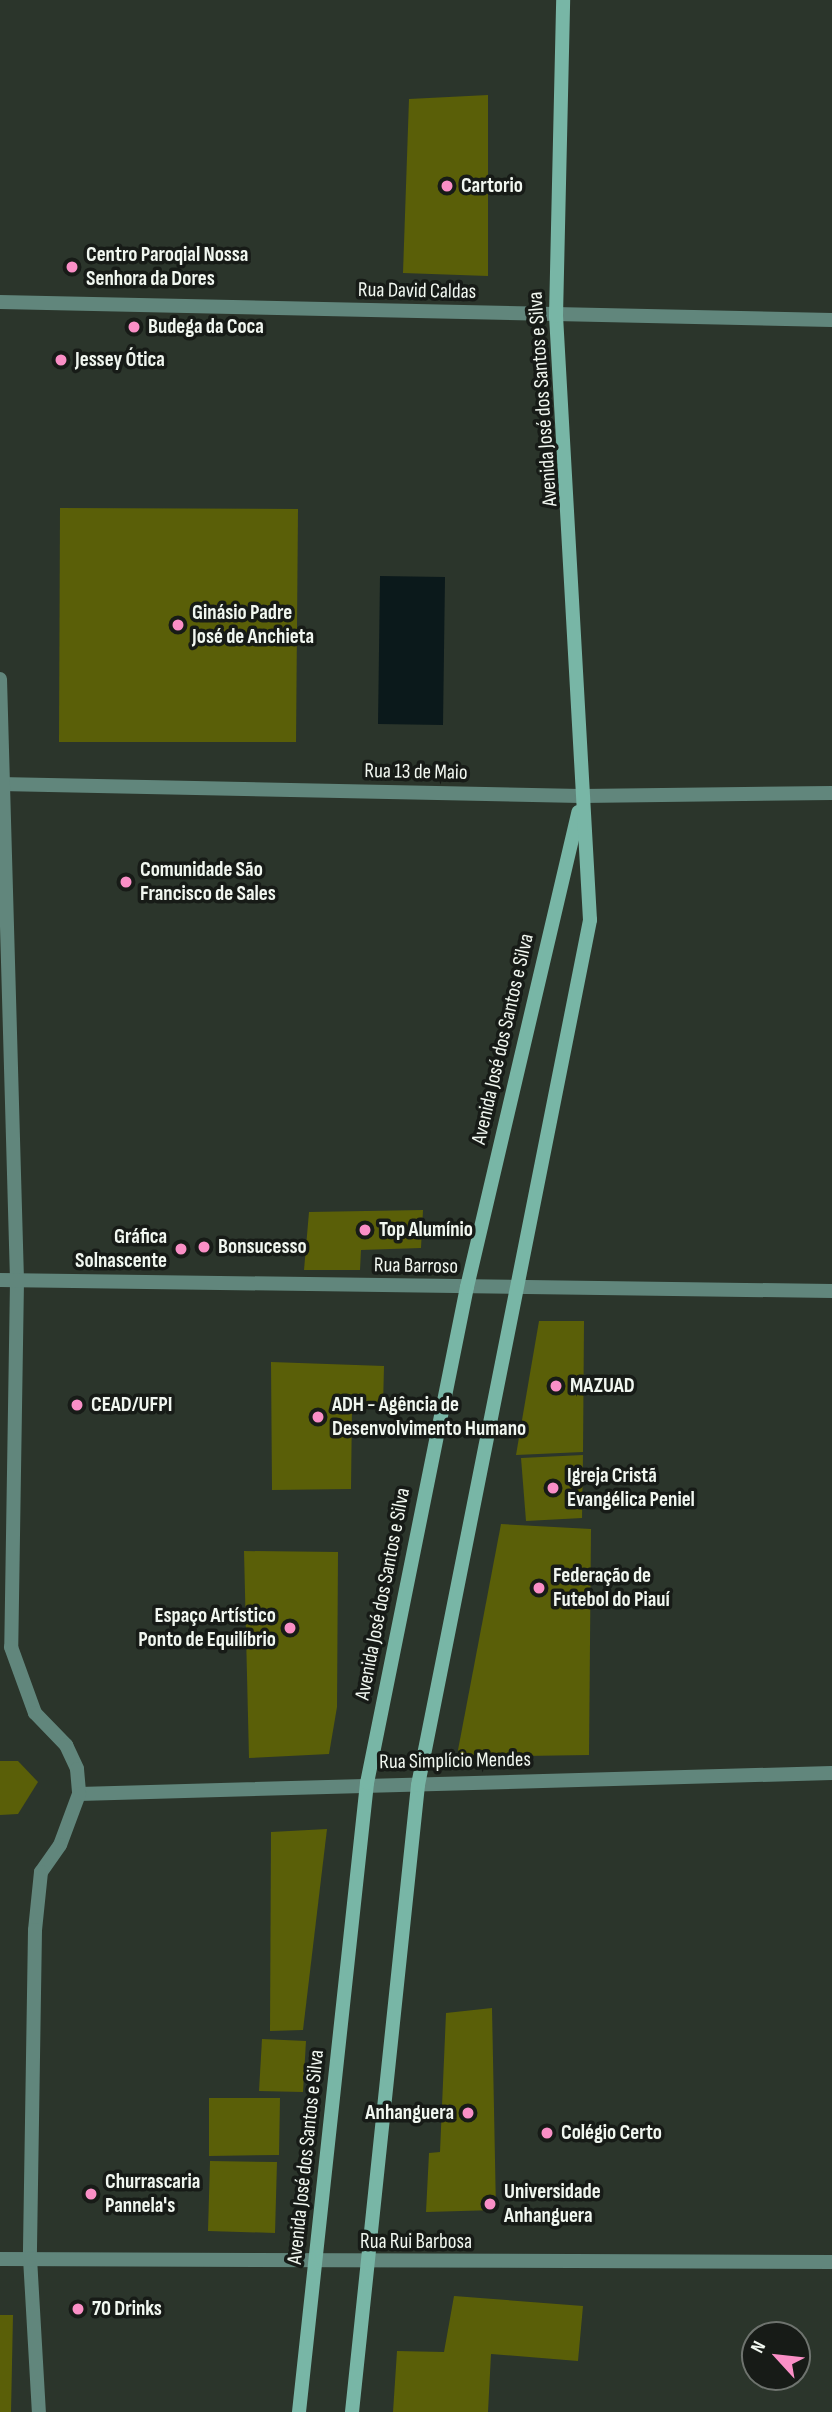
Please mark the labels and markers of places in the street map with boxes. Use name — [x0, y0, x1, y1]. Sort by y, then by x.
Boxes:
place label: Cartorio — [461, 173, 523, 199]
marker: Cartorio — [439, 178, 455, 194]
place label: Centro Paroqial Nossa Senhora da Dores — [86, 242, 248, 292]
marker: Centro Paroqial Nossa Senhora da Dores — [64, 259, 80, 275]
place label: Budega da Coca — [148, 314, 264, 340]
marker: Budega da Coca — [126, 319, 142, 335]
place label: Jessey Ótica — [75, 347, 165, 373]
marker: Jessey Ótica — [53, 352, 69, 368]
place label: Ginásio Padre José de Anchieta — [192, 600, 314, 650]
marker: Ginásio Padre José de Anchieta — [170, 617, 186, 633]
place label: Comunidade São Francisco de Sales — [140, 857, 276, 907]
marker: Comunidade São Francisco de Sales — [118, 874, 134, 890]
place label: Top Alumínio — [379, 1217, 473, 1243]
marker: Top Alumínio — [357, 1222, 373, 1238]
place label: Gráfica Solnascente — [75, 1224, 167, 1274]
place label: Bonsucesso — [218, 1234, 307, 1260]
marker: Bonsucesso — [196, 1239, 212, 1255]
marker: Gráfica Solnascente — [173, 1241, 189, 1257]
place label: MAZUAD — [570, 1373, 635, 1399]
marker: MAZUAD — [548, 1378, 564, 1394]
place label: CEAD/UFPI — [91, 1392, 172, 1418]
place label: ADH - Agência de Desenvolvimento Humano — [332, 1392, 526, 1442]
marker: CEAD/UFPI — [69, 1397, 85, 1413]
marker: ADH - Agência de Desenvolvimento Humano — [310, 1409, 326, 1425]
place label: Igreja Cristã Evangélica Peniel — [567, 1463, 695, 1513]
marker: Igreja Cristã Evangélica Peniel — [545, 1480, 561, 1496]
place label: Federação de Futebol do Piauí — [553, 1563, 670, 1613]
marker: Federação de Futebol do Piauí — [531, 1580, 547, 1596]
place label: Espaço Artístico Ponto de Equilíbrio — [138, 1603, 276, 1653]
marker: Espaço Artístico Ponto de Equilíbrio — [282, 1620, 298, 1636]
place label: Anhanguera — [365, 2100, 454, 2126]
marker: Anhanguera — [460, 2105, 476, 2121]
place label: Colégio Certo — [561, 2120, 662, 2146]
marker: Colégio Certo — [539, 2125, 555, 2141]
place label: Churrascaria Pannela's — [105, 2169, 200, 2219]
place label: Universidade Anhanguera — [504, 2179, 601, 2229]
marker: Churrascaria Pannela's — [83, 2186, 99, 2202]
marker: Universidade Anhanguera — [482, 2196, 498, 2212]
place label: 70 Drinks — [92, 2296, 162, 2322]
marker: 70 Drinks — [70, 2301, 86, 2317]

